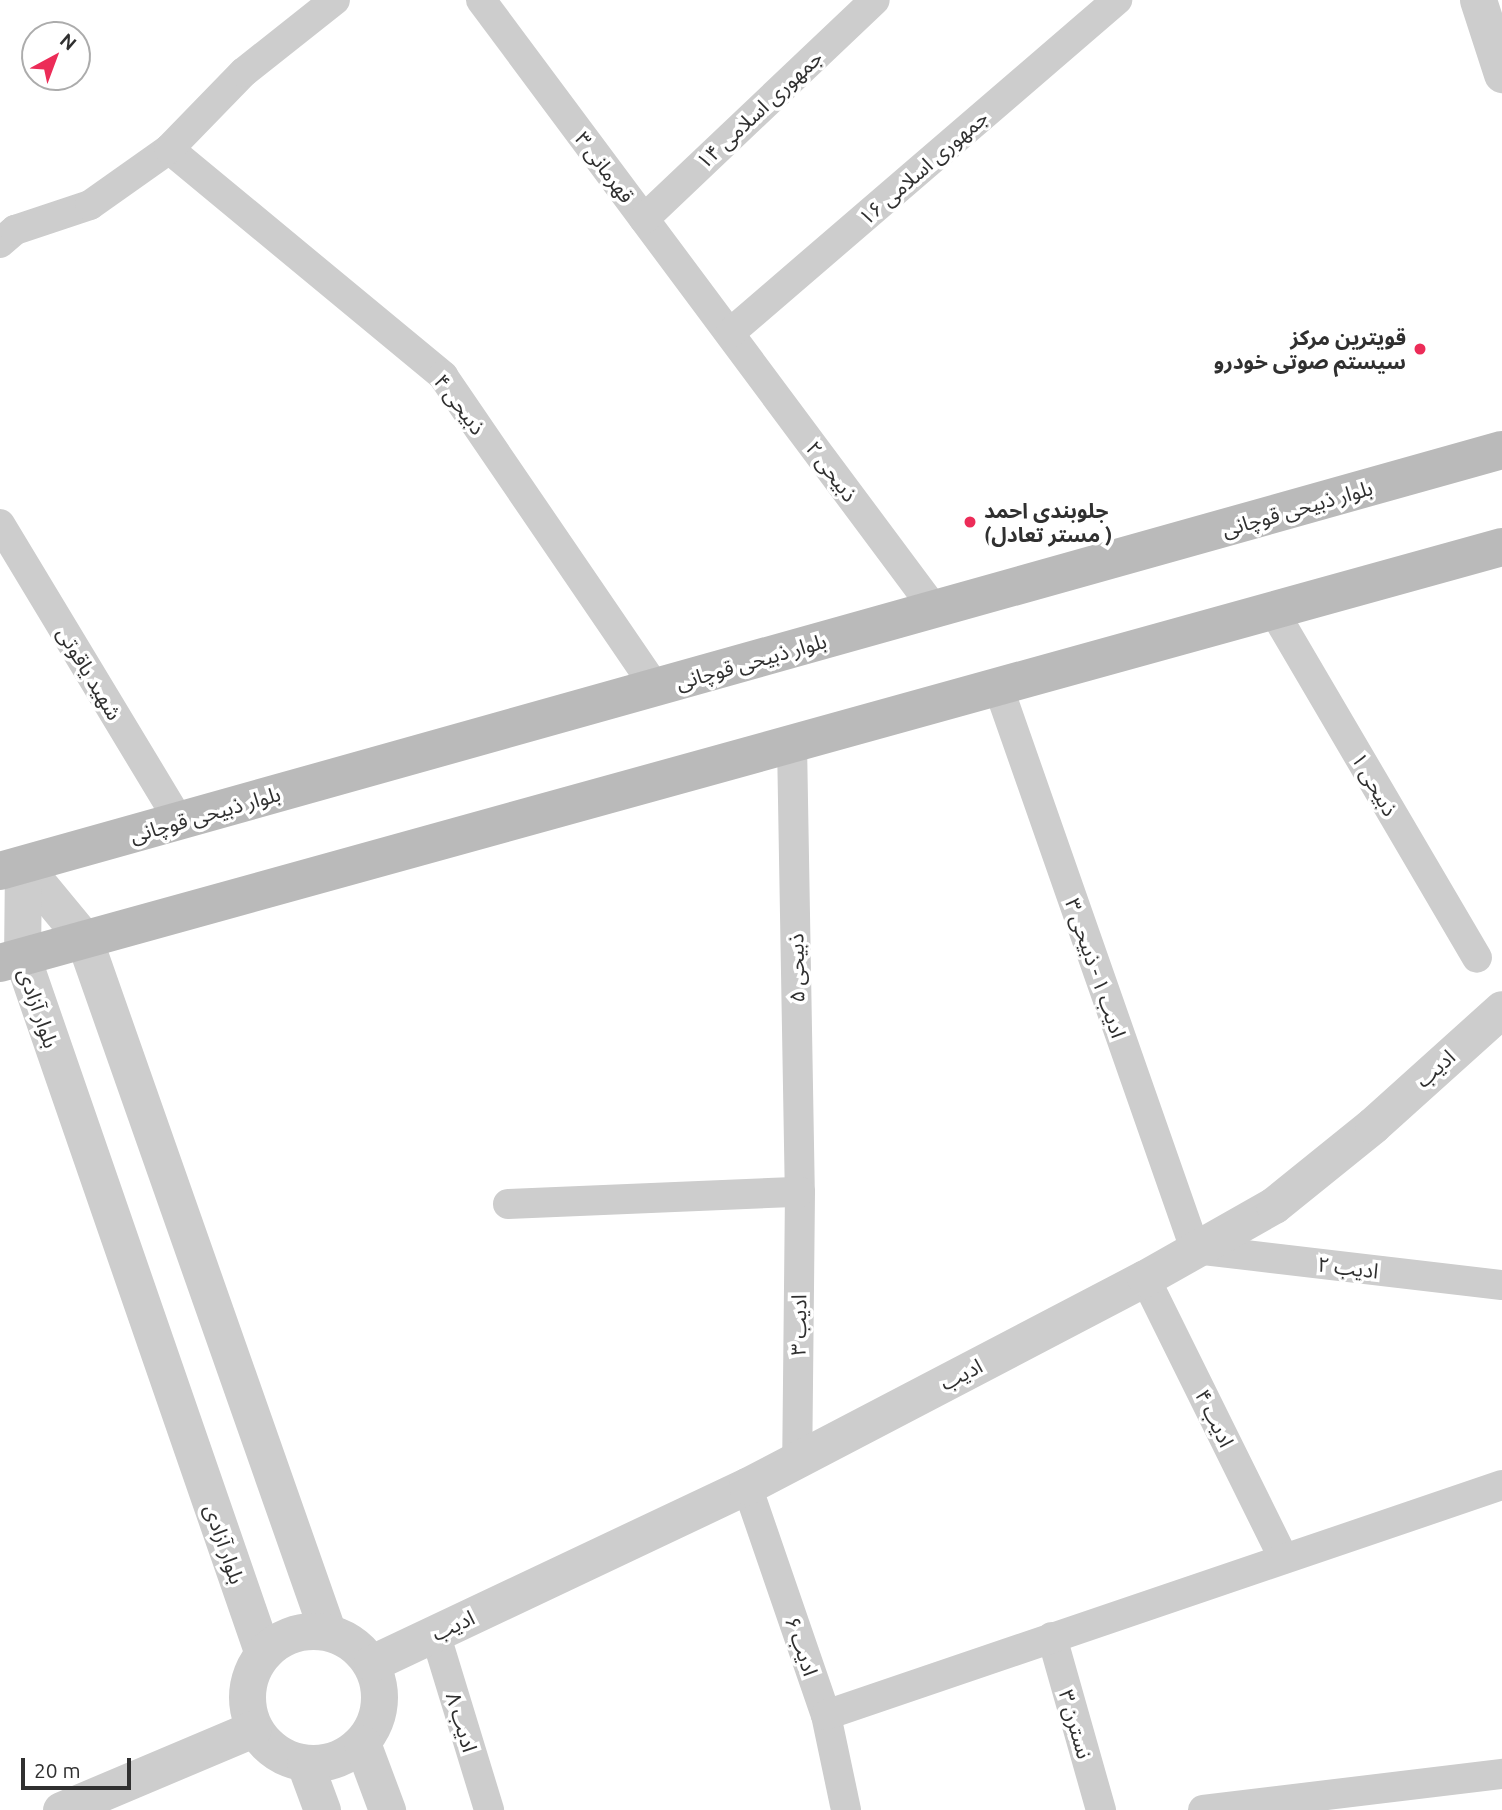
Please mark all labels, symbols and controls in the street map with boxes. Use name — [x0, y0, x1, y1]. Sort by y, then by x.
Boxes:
north arrow — [21, 21, 91, 91]
text: N — [56, 29, 81, 55]
street label: جمهوری اسلامی ۱۴ — [691, 44, 827, 174]
street label: جمهوری اسلامی ۱۶ — [853, 104, 993, 230]
street label: قهرمانی ۳ — [570, 126, 640, 208]
place label: قویترین مرکز سیستم صوتی خودرو — [1214, 324, 1406, 374]
marker: قویترین مرکز سیستم صوتی خودرو — [1412, 341, 1428, 357]
street label: ذبیحی ۴ — [429, 369, 491, 439]
street label: ذبیحی ۲ — [801, 436, 863, 506]
street label: بلوار ذبیحی قوچانی — [1219, 474, 1375, 542]
place label: جلوبندی احمد (مستر تعادل ) — [984, 497, 1112, 547]
marker: جلوبندی احمد (مستر تعادل ) — [962, 514, 978, 530]
street label: شهید یاقوتی — [52, 622, 128, 724]
street label: بلوار ذبیحی قوچانی — [673, 627, 829, 695]
street label: ذبیحی ۱ — [1347, 748, 1403, 820]
street label: بلوار ذبیحی قوچانی — [127, 780, 283, 848]
street label: ادیب ۱ - ذبیحی ۳ — [1060, 895, 1132, 1041]
street label: ذبیحی ۵ — [783, 933, 809, 1003]
street label: بلوار آزادی — [14, 965, 64, 1051]
street label: ادیب — [1410, 1044, 1460, 1092]
street label: ادیب ۲ — [1316, 1251, 1380, 1283]
street label: ادیب ۳ — [785, 1294, 811, 1356]
street label: ادیب — [936, 1353, 986, 1395]
street label: ادیب ۴ — [1190, 1385, 1240, 1451]
street label: بلوار آزادی — [200, 1501, 250, 1587]
street label: ادیب — [428, 1604, 478, 1646]
street label: ادیب ۶ — [780, 1613, 824, 1679]
street label: نسترن ۳ — [1054, 1686, 1098, 1762]
street label: ادیب ۸ — [441, 1689, 483, 1755]
scale bar — [24, 1744, 135, 1788]
text: 20 m — [34, 1758, 81, 1782]

